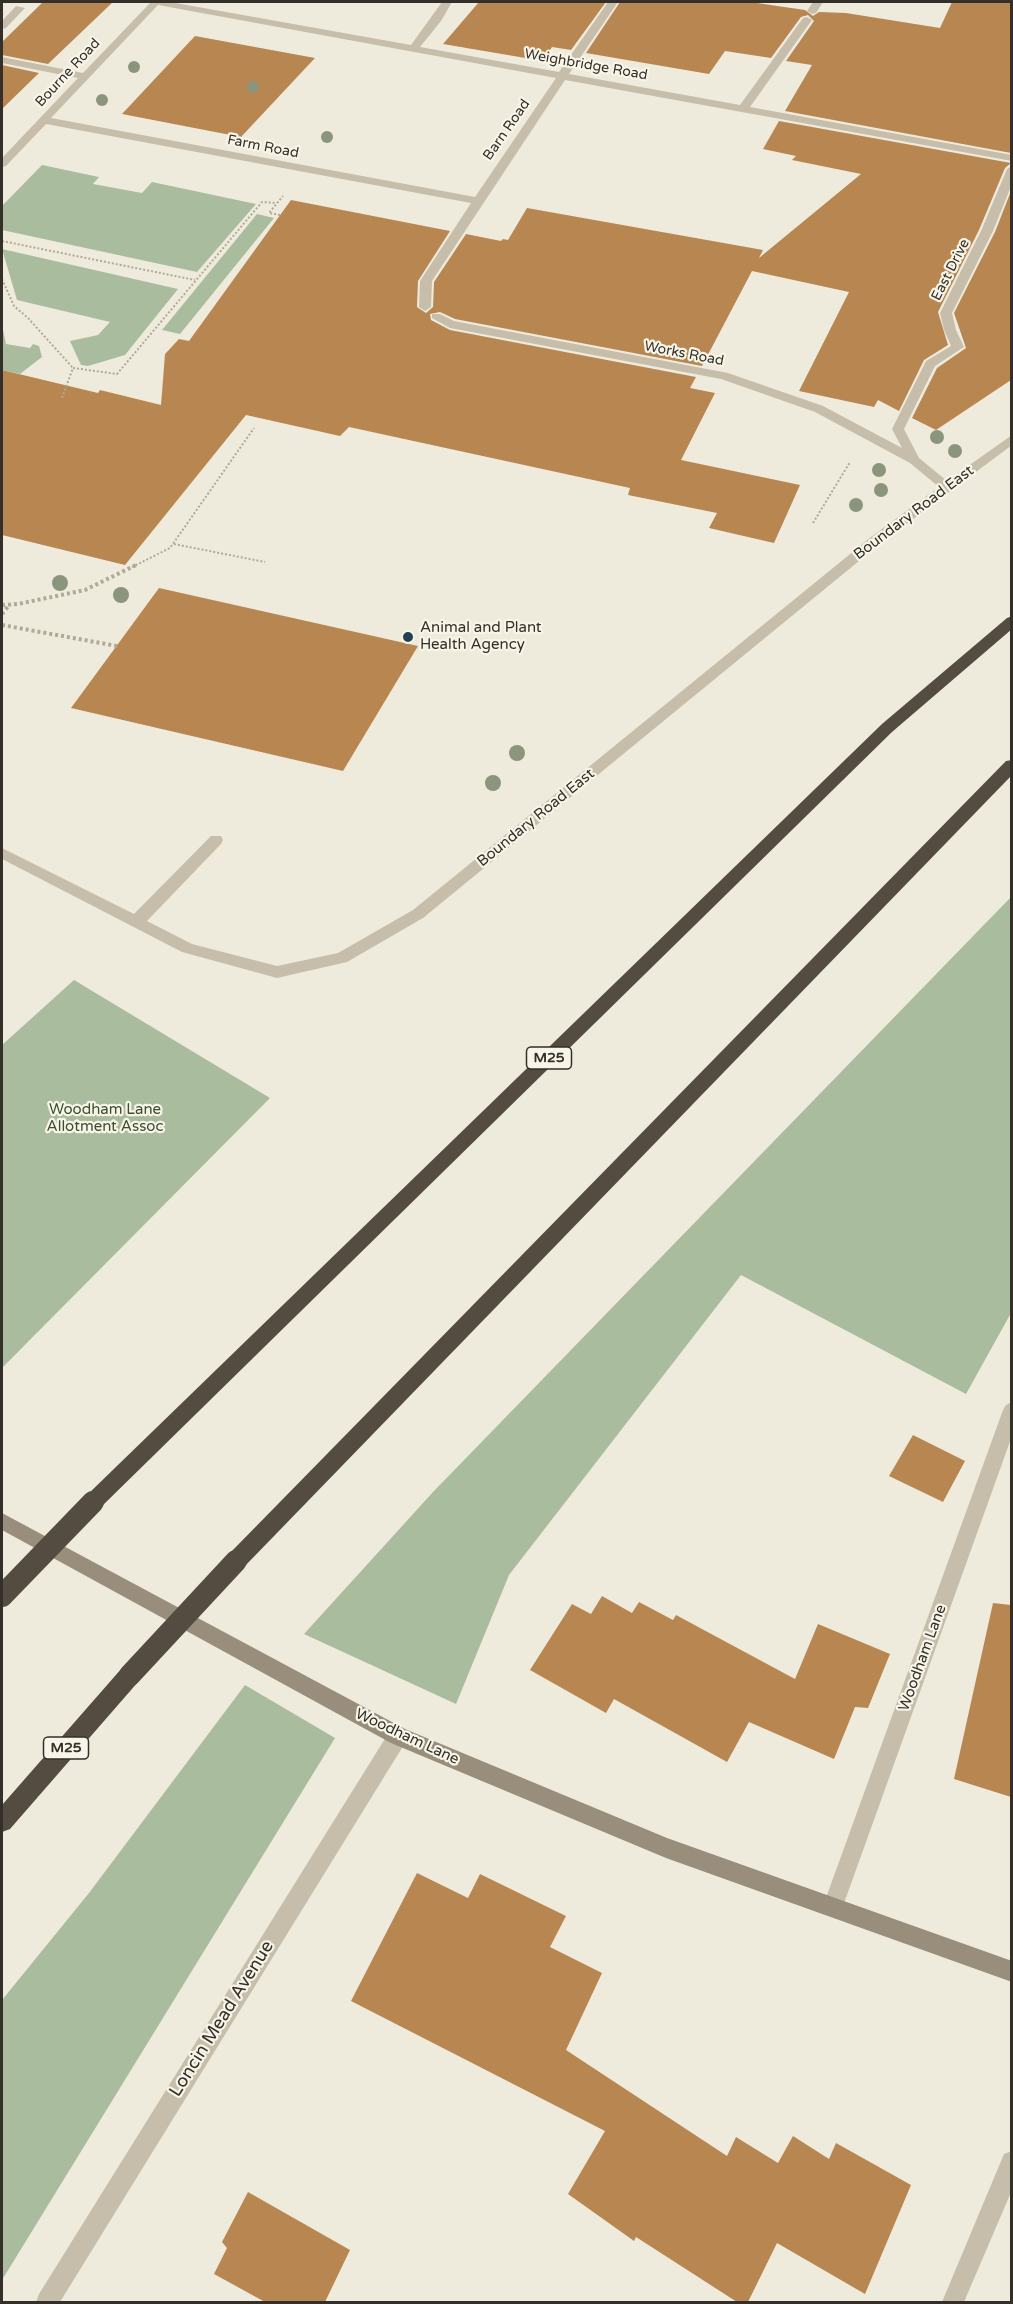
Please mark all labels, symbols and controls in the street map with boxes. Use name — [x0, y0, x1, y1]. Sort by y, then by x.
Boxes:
street label: Bourne Road — [32, 35, 104, 111]
street label: Weighbridge Road — [523, 46, 649, 84]
street label: Barn Road — [480, 96, 534, 164]
street label: Farm Road — [226, 132, 300, 162]
street label: East Drive — [928, 236, 974, 304]
street label: Works Road — [643, 338, 725, 370]
street label: Boundary Road East — [850, 462, 978, 564]
place label: Animal and Plant Health Agency — [420, 619, 542, 654]
marker: Animal and Plant Health Agency — [401, 630, 415, 644]
street label: Boundary Road East — [474, 765, 598, 871]
road number: M25 — [526, 1047, 572, 1069]
park label: Woodham Lane Allotment Assoc — [47, 1101, 163, 1136]
street label: Woodham Lane — [895, 1602, 951, 1714]
street label: Woodham Lane — [352, 1705, 462, 1769]
road number: M25 — [44, 1737, 88, 1759]
street label: Loncin Mead Avenue — [165, 1937, 279, 2101]

